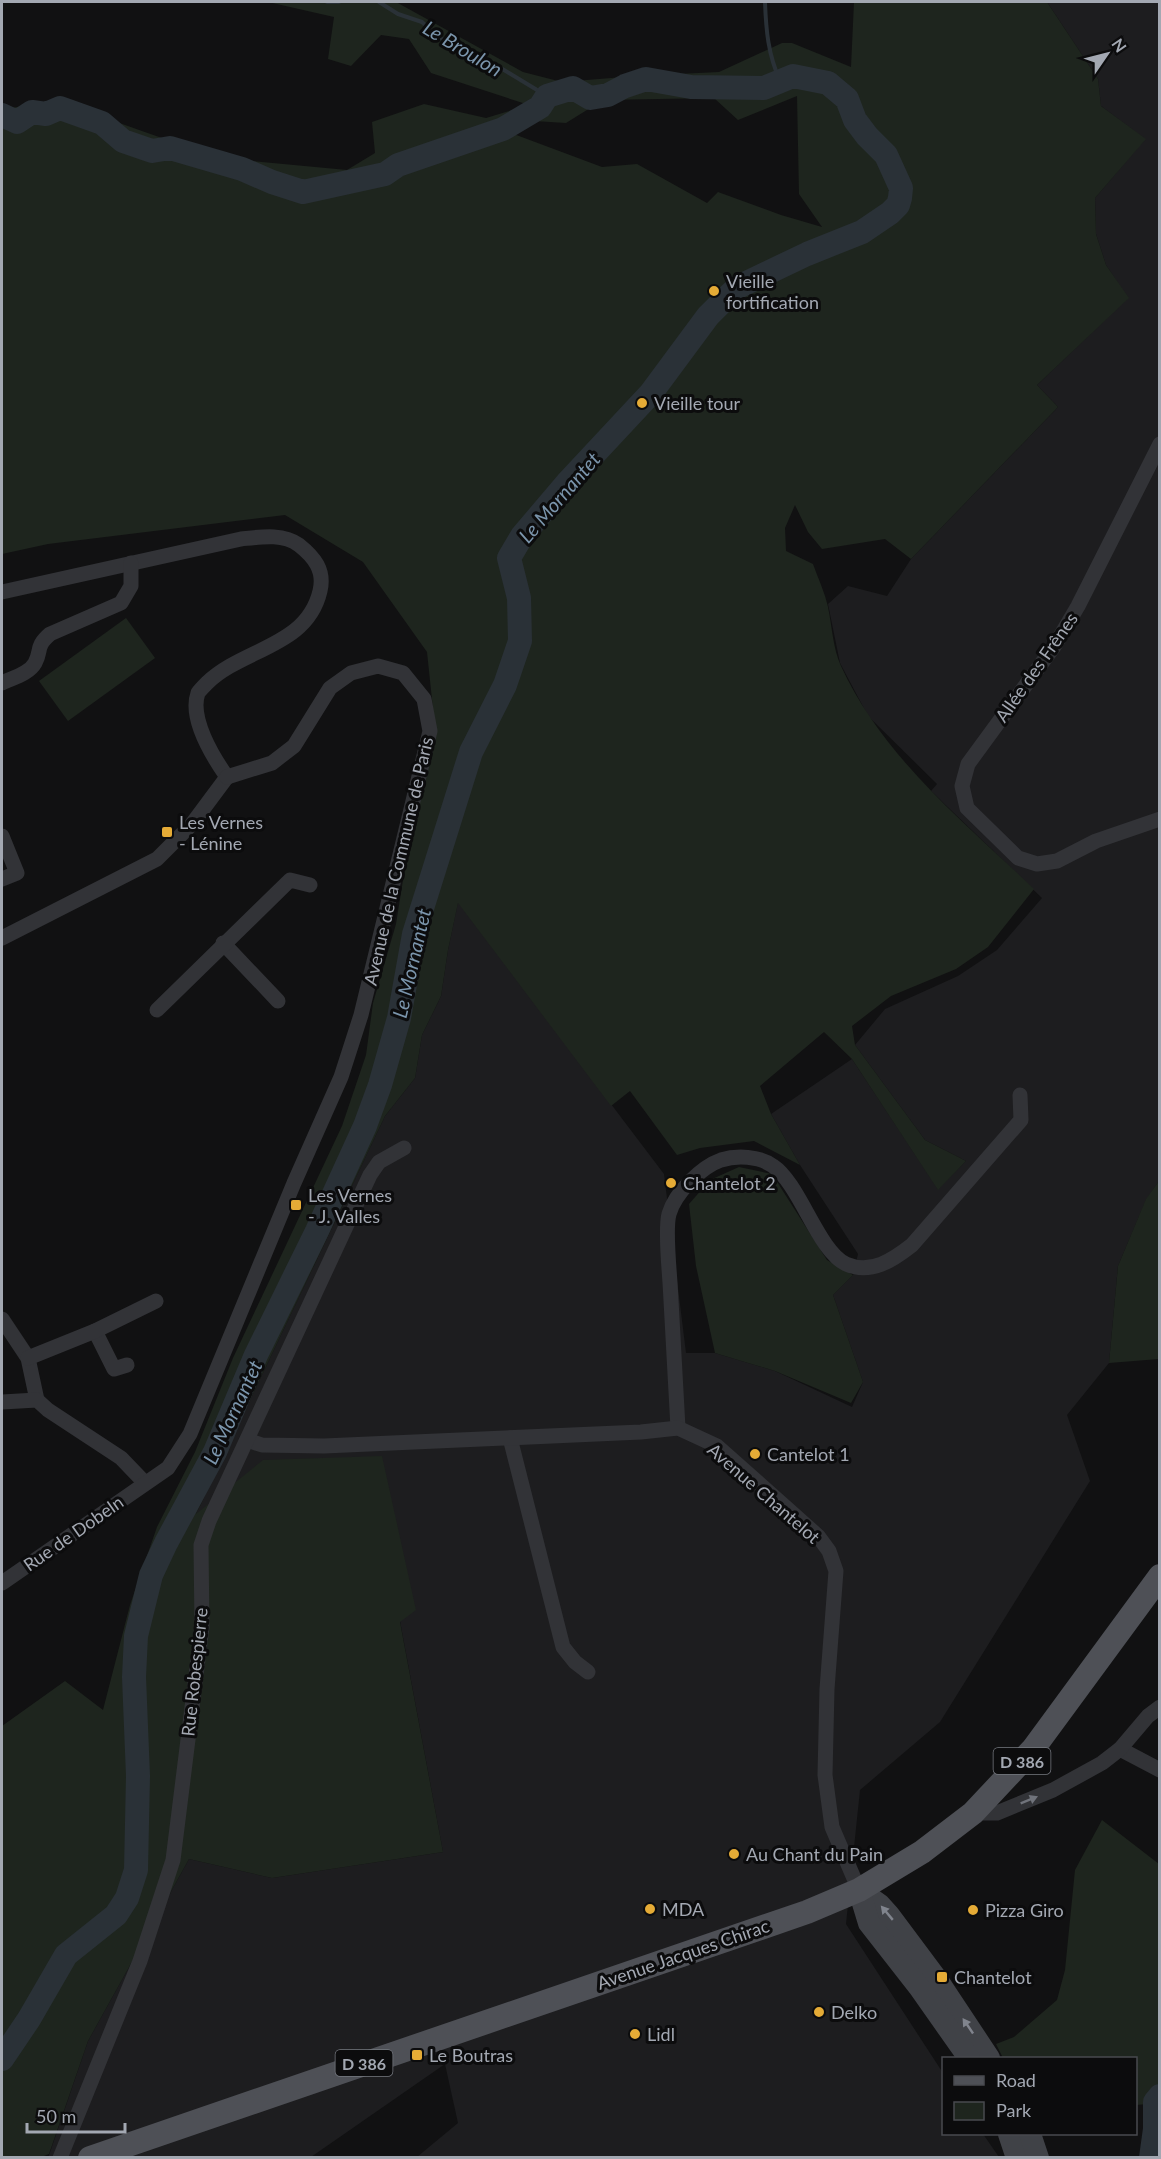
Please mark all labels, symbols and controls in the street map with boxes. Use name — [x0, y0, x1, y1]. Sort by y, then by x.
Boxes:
water label: Le Broulon — [419, 15, 507, 81]
north arrow — [1077, 24, 1137, 84]
text: N — [1108, 35, 1131, 56]
place label: Vieille fortification — [726, 270, 819, 313]
marker: Vieille fortification — [707, 284, 721, 298]
place label: Vieille tour — [654, 392, 741, 414]
marker: Vieille tour — [635, 396, 649, 410]
water label: Le Mornantet — [513, 447, 605, 547]
street label: Allée des Frênes — [990, 608, 1082, 726]
street label: Avenue de la Commune de Paris — [359, 734, 437, 987]
place label: Les Vernes - Lénine — [179, 811, 263, 854]
marker: Les Vernes - Lénine — [160, 825, 174, 839]
water label: Le Mornantet — [387, 906, 435, 1020]
place label: Chantelot 2 — [683, 1172, 776, 1194]
marker: Chantelot 2 — [664, 1176, 678, 1190]
place label: Les Vernes - J. Valles — [308, 1184, 392, 1227]
marker: Les Vernes - J. Valles — [289, 1198, 303, 1212]
water label: Le Mornantet — [197, 1356, 267, 1468]
street label: Avenue Chantelot — [703, 1438, 825, 1548]
place label: Cantelot 1 — [767, 1443, 850, 1465]
marker: Cantelot 1 — [748, 1447, 762, 1461]
street label: Rue de Dobeln — [19, 1490, 127, 1576]
street label: Rue Robespierre — [176, 1606, 212, 1738]
road number: D 386 — [994, 1748, 1050, 1774]
one-way arrow — [1020, 1795, 1038, 1804]
place label: Au Chant du Pain — [746, 1843, 883, 1865]
marker: Au Chant du Pain — [727, 1847, 741, 1861]
place label: MDA — [662, 1898, 705, 1920]
place label: Pizza Giro — [985, 1899, 1064, 1921]
marker: MDA — [643, 1902, 657, 1916]
marker: Pizza Giro — [966, 1903, 980, 1917]
one-way arrow — [881, 1905, 894, 1921]
street label: Avenue Jacques Chirac — [594, 1914, 772, 1994]
place label: Chantelot — [954, 1966, 1032, 1988]
marker: Chantelot — [935, 1970, 949, 1984]
place label: Delko — [831, 2001, 877, 2023]
marker: Delko — [812, 2005, 826, 2019]
one-way arrow — [962, 2019, 974, 2035]
place label: Lidl — [647, 2023, 675, 2045]
marker: Lidl — [628, 2027, 642, 2041]
place label: Le Boutras — [429, 2044, 513, 2066]
marker: Le Boutras — [410, 2048, 424, 2062]
road number: D 386 — [336, 2050, 392, 2076]
legend — [942, 2057, 1137, 2135]
text: Road — [996, 2069, 1036, 2091]
scale bar — [27, 2096, 124, 2134]
text: Park — [996, 2099, 1032, 2121]
text: 50 m — [36, 2105, 76, 2127]

